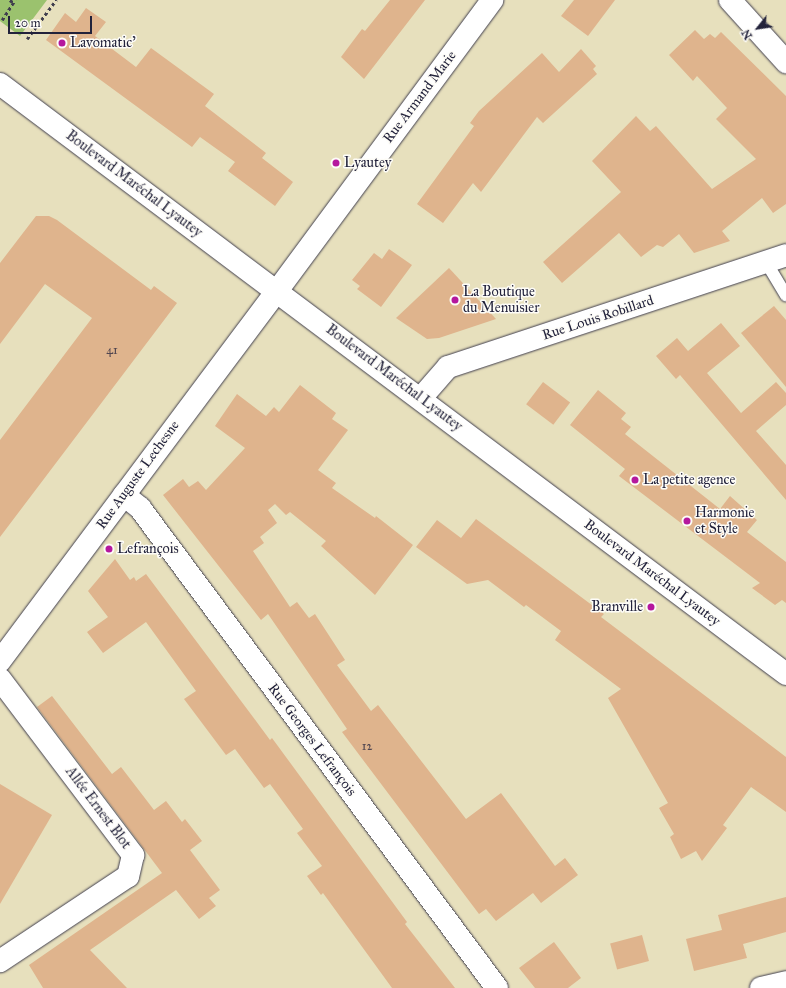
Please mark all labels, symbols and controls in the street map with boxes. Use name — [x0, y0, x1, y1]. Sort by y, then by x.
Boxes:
scale bar — [10, 8, 94, 34]
north arrow — [738, 8, 778, 48]
text: 20 m — [15, 16, 41, 30]
text: N — [739, 27, 755, 42]
place label: Lavomatic' — [70, 35, 136, 51]
marker: Lavomatic' — [57, 38, 67, 48]
street label: Rue Armand Marie — [380, 48, 460, 146]
street label: Boulevard Maréchal Lyautey — [63, 127, 205, 241]
place label: Lyautey — [344, 155, 391, 171]
marker: Lyautey — [331, 158, 341, 168]
place label: La Boutique du Menuisier — [463, 284, 539, 316]
street label: Rue Louis Robillard — [540, 292, 656, 344]
marker: La Boutique du Menuisier — [450, 295, 460, 305]
street label: Boulevard Maréchal Lyautey — [323, 321, 465, 435]
house number: 41 — [106, 344, 118, 358]
street label: Rue Auguste Lechesne — [93, 417, 183, 533]
place label: La petite agence — [643, 472, 735, 488]
marker: La petite agence — [630, 475, 640, 485]
place label: Harmonie et Style — [695, 505, 754, 538]
street label: Boulevard Maréchal Lyautey — [581, 516, 723, 630]
marker: Harmonie et Style — [682, 516, 692, 526]
place label: Lefrançois — [117, 541, 179, 557]
marker: Lefrançois — [104, 544, 114, 554]
place label: Branville — [591, 599, 643, 615]
marker: Branville — [646, 602, 656, 612]
street label: Rue Georges Lefrançois — [264, 680, 360, 800]
house number: 12 — [362, 740, 372, 754]
street label: Allée Ernest Blot — [62, 764, 134, 852]

